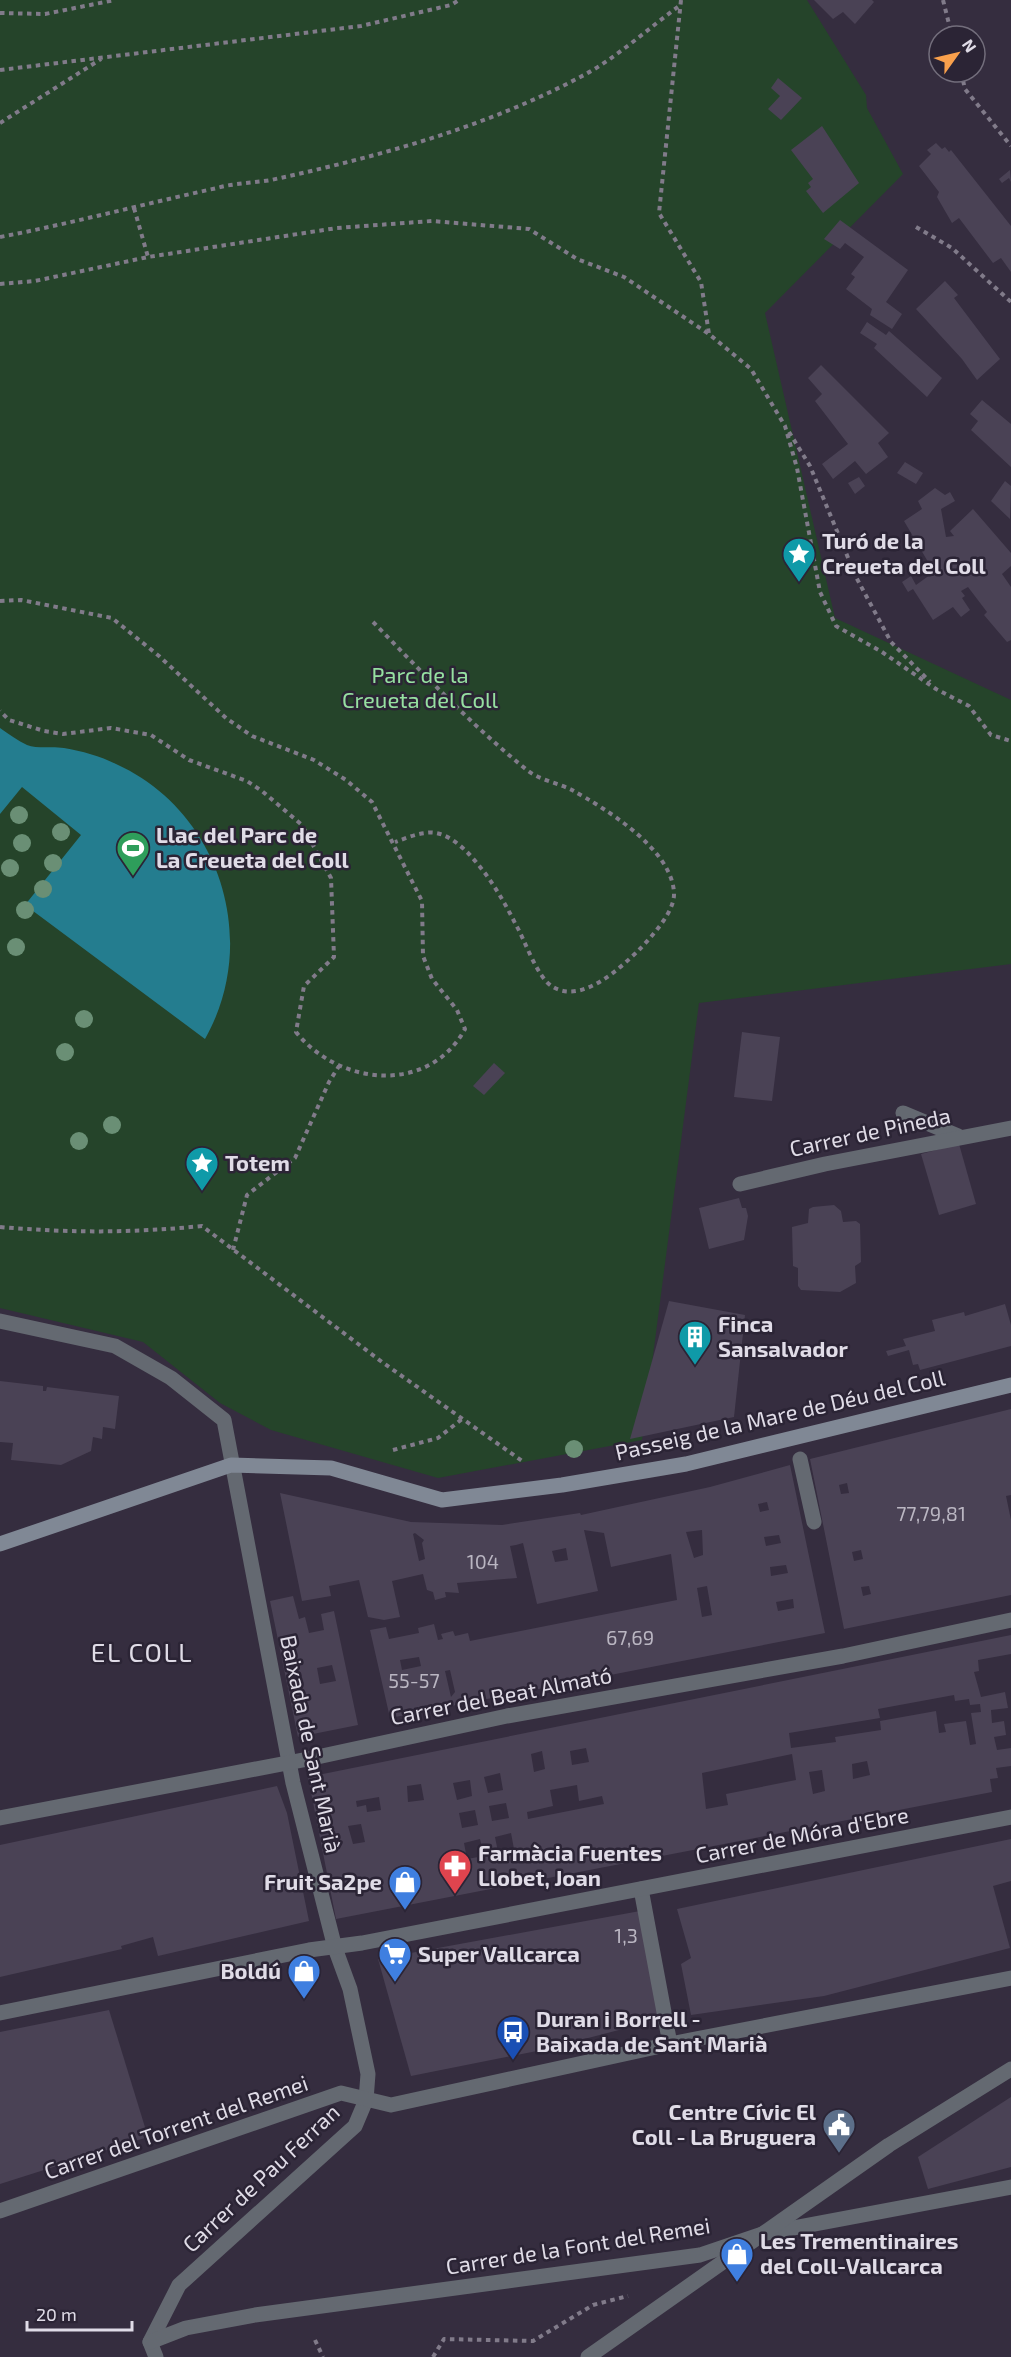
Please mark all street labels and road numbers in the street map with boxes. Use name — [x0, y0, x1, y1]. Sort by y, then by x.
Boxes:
street label: Carrer de Pineda — [787, 1101, 953, 1161]
street label: Passeig de la Mare de Déu del Coll — [612, 1363, 948, 1465]
street label: Baixada de Sant Marià — [276, 1633, 348, 1855]
street label: Carrer del Beat Almató — [388, 1661, 614, 1729]
street label: Carrer de Móra d'Ebre — [693, 1801, 911, 1867]
street label: Carrer del Torrent del Remei — [40, 2069, 311, 2183]
street label: Carrer de Pau Ferran — [177, 2098, 344, 2257]
street label: Carrer de la Font del Remei — [444, 2211, 712, 2279]

